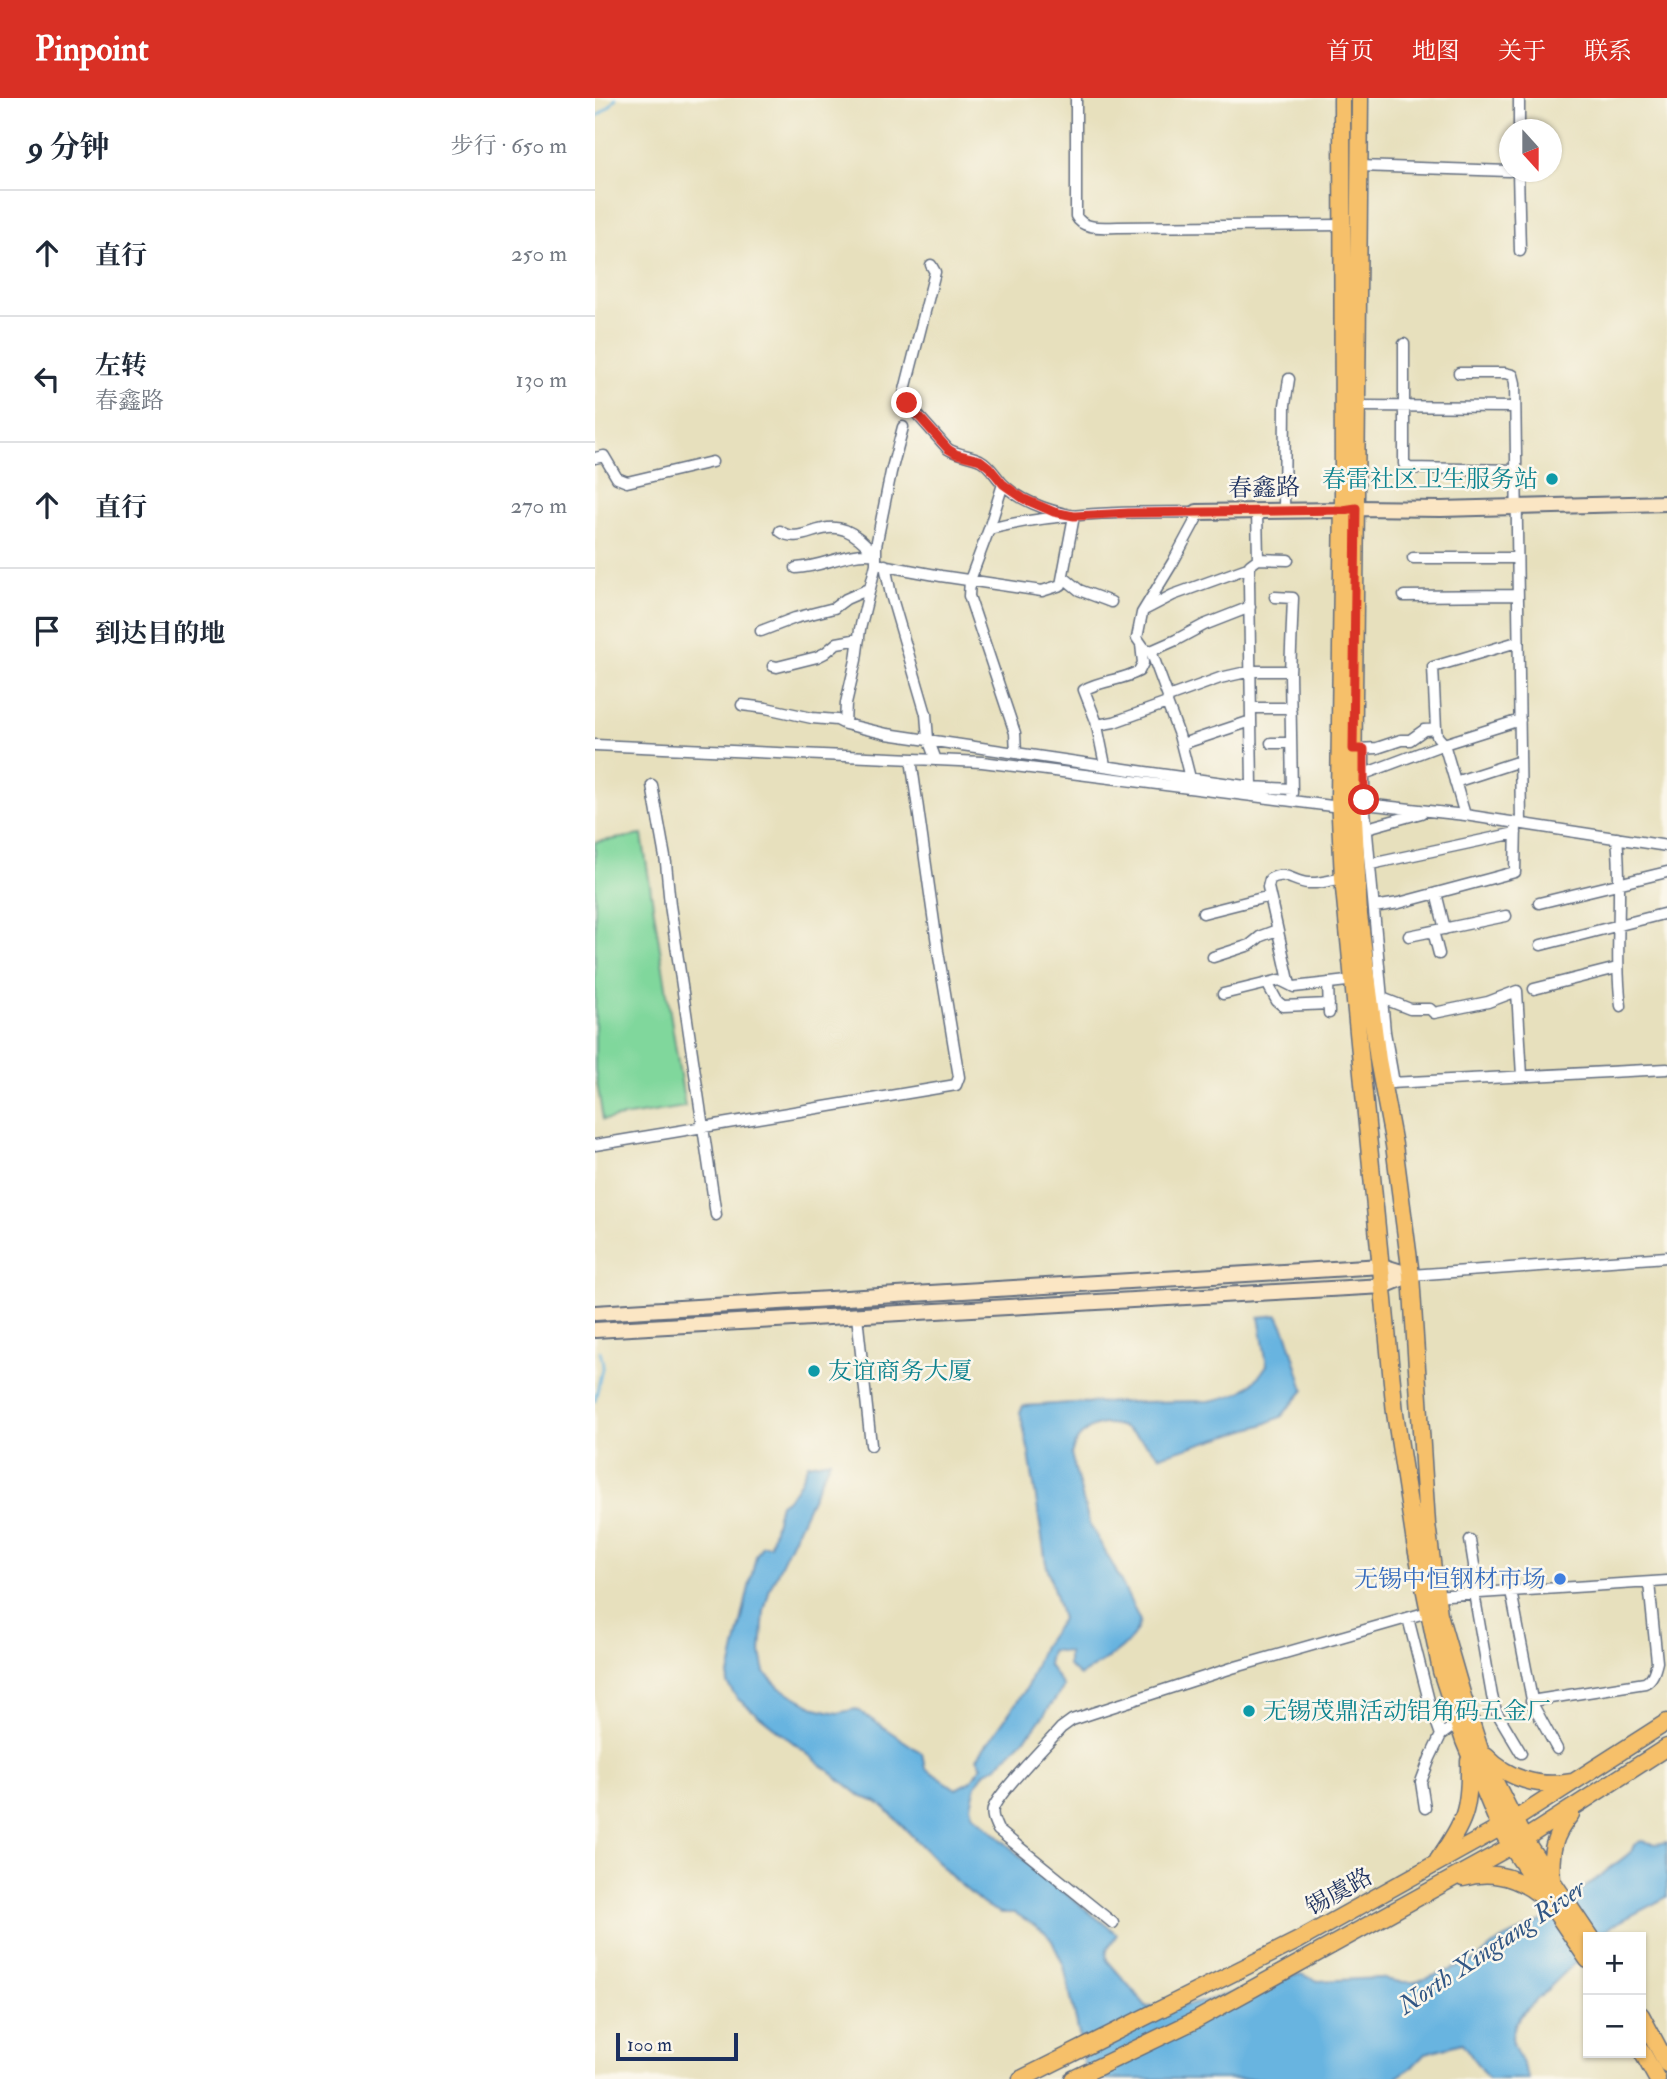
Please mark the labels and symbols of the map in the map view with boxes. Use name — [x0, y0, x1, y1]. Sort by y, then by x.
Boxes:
north arrow — [1499, 119, 1562, 182]
route end — [891, 387, 922, 418]
place label: 春雷社区卫生服务站 — [1322, 464, 1538, 495]
marker: 春雷社区卫生服务站 — [1544, 471, 1560, 487]
street label: 春鑫路 — [1228, 472, 1300, 504]
route start — [1348, 784, 1379, 815]
place label: 友谊商务大厦 — [828, 1356, 972, 1387]
marker: 友谊商务大厦 — [806, 1363, 822, 1379]
place label: 无锡中恒钢材市场 — [1354, 1564, 1546, 1595]
marker: 无锡中恒钢材市场 — [1552, 1571, 1568, 1587]
place label: 无锡茂鼎活动铝角码五金厂 — [1263, 1696, 1551, 1727]
marker: 无锡茂鼎活动铝角码五金厂 — [1241, 1703, 1257, 1719]
street label: 锡虞路 — [1300, 1861, 1378, 1923]
water label: North Xingtang River — [1391, 1872, 1593, 2023]
scale bar — [616, 2030, 739, 2062]

